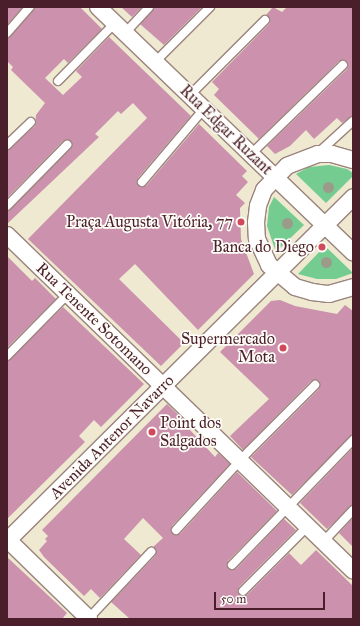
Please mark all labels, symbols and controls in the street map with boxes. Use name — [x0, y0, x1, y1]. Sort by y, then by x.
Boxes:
street label: Rua Edgar Ruzant — [176, 81, 276, 179]
place label: Praça Augusta Vitória, 77 — [66, 212, 233, 232]
marker: Praça Augusta Vitória, 77 — [236, 217, 246, 227]
place label: Banca do Diego — [212, 237, 314, 257]
marker: Banca do Diego — [317, 242, 327, 252]
street label: Rua Tenente Sotomano — [32, 259, 156, 379]
place label: Supermercado Mota — [181, 329, 275, 367]
marker: Supermercado Mota — [278, 343, 288, 353]
street label: Avenida Antenor Navarro — [46, 371, 178, 503]
place label: Point dos Salgados — [160, 413, 221, 451]
marker: Point dos Salgados — [147, 427, 157, 437]
scale bar — [216, 584, 327, 610]
text: 50 m — [221, 592, 246, 606]

